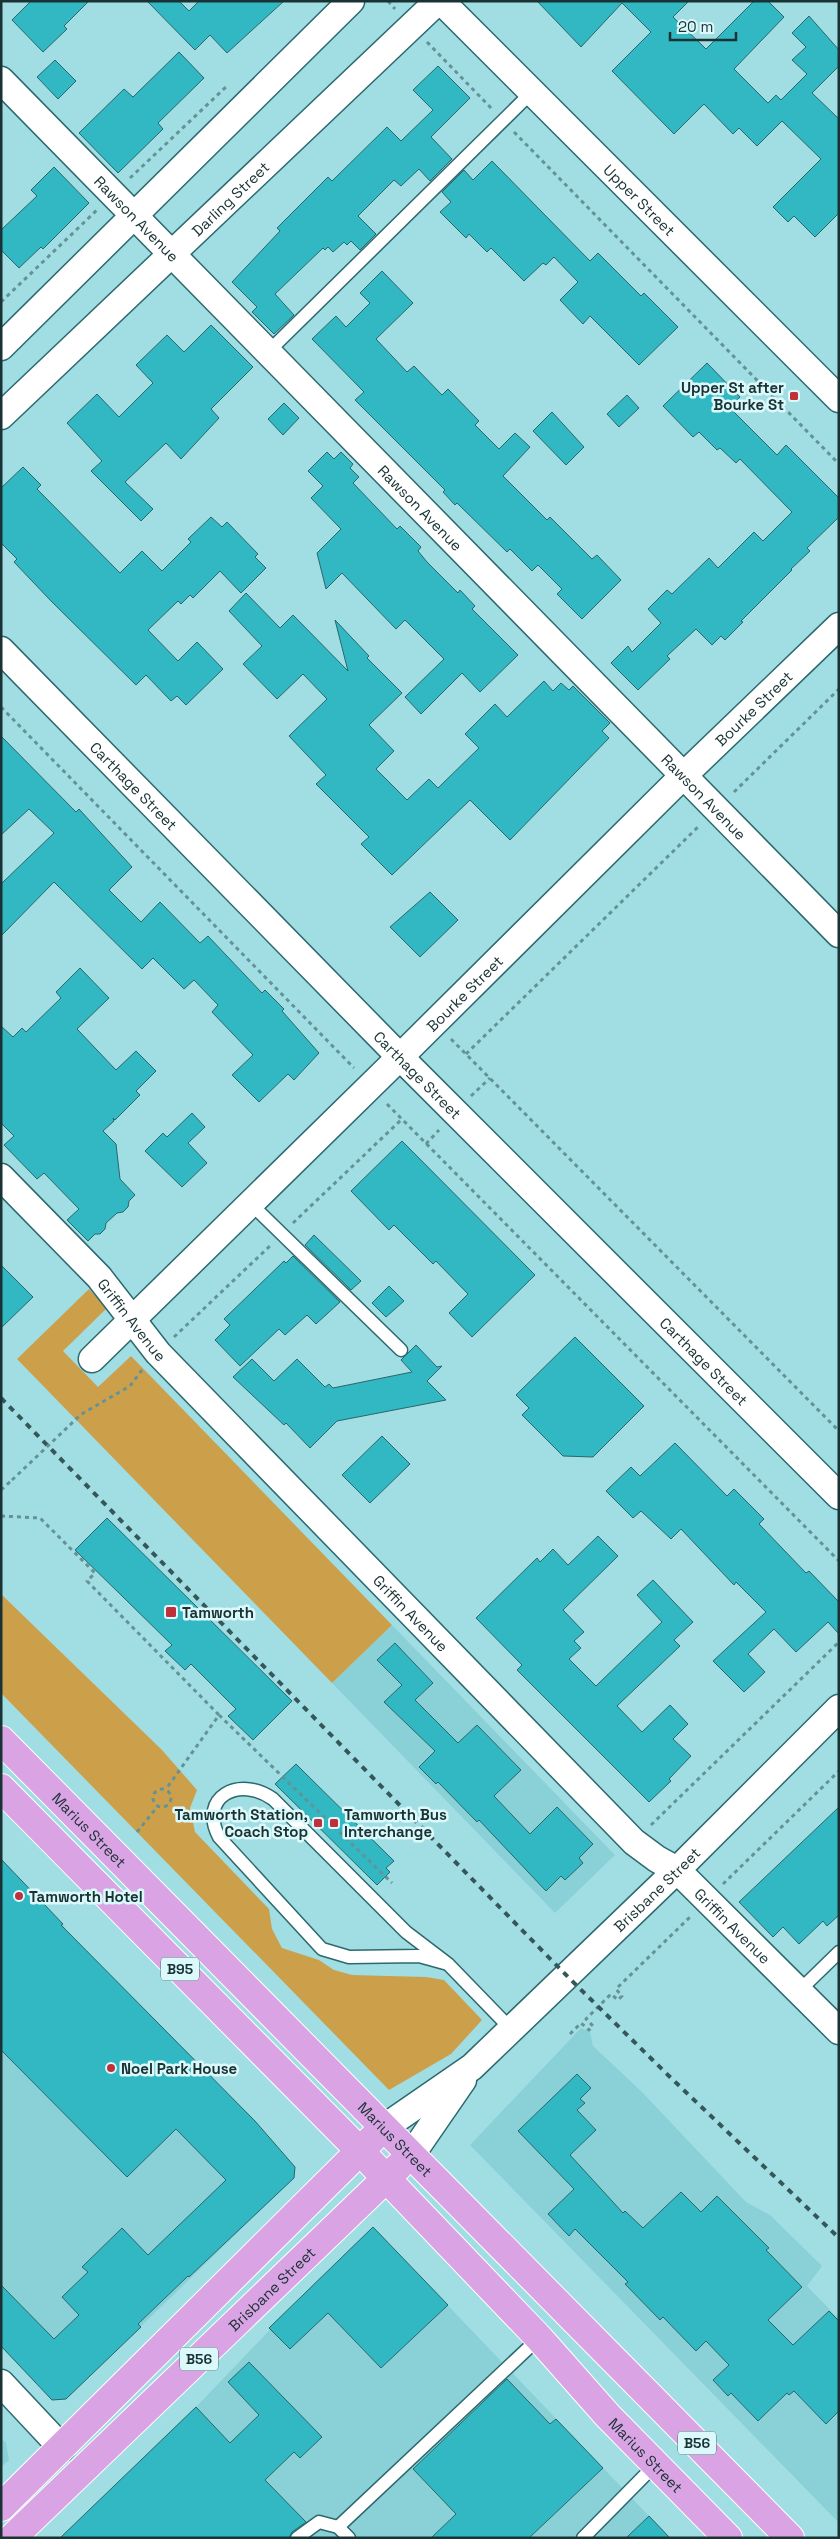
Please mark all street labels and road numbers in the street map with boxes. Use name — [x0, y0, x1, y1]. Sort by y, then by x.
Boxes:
street label: Darling Street — [187, 157, 273, 240]
street label: Upper Street — [600, 160, 680, 240]
street label: Rawson Avenue — [91, 171, 183, 266]
street label: Rawson Avenue — [374, 461, 467, 555]
street label: Bourke Street — [711, 666, 796, 750]
street label: Carthage Street — [86, 737, 182, 834]
street label: Rawson Avenue — [658, 750, 751, 844]
street label: Bourke Street — [422, 951, 507, 1035]
street label: Carthage Street — [370, 1027, 466, 1123]
street label: Griffin Avenue — [94, 1274, 170, 1365]
street label: Carthage Street — [656, 1313, 752, 1409]
street label: Griffin Avenue — [369, 1571, 453, 1655]
street label: Marius Street — [48, 1788, 131, 1871]
street label: Brisbane Street — [609, 1843, 704, 1936]
street label: Griffin Avenue — [691, 1884, 775, 1968]
road number: B95 — [161, 1958, 199, 1980]
street label: Marius Street — [354, 2097, 437, 2180]
street label: Brisbane Street — [224, 2242, 319, 2335]
road number: B56 — [180, 2348, 218, 2370]
street label: Marius Street — [605, 2413, 687, 2496]
road number: B56 — [678, 2432, 716, 2454]

